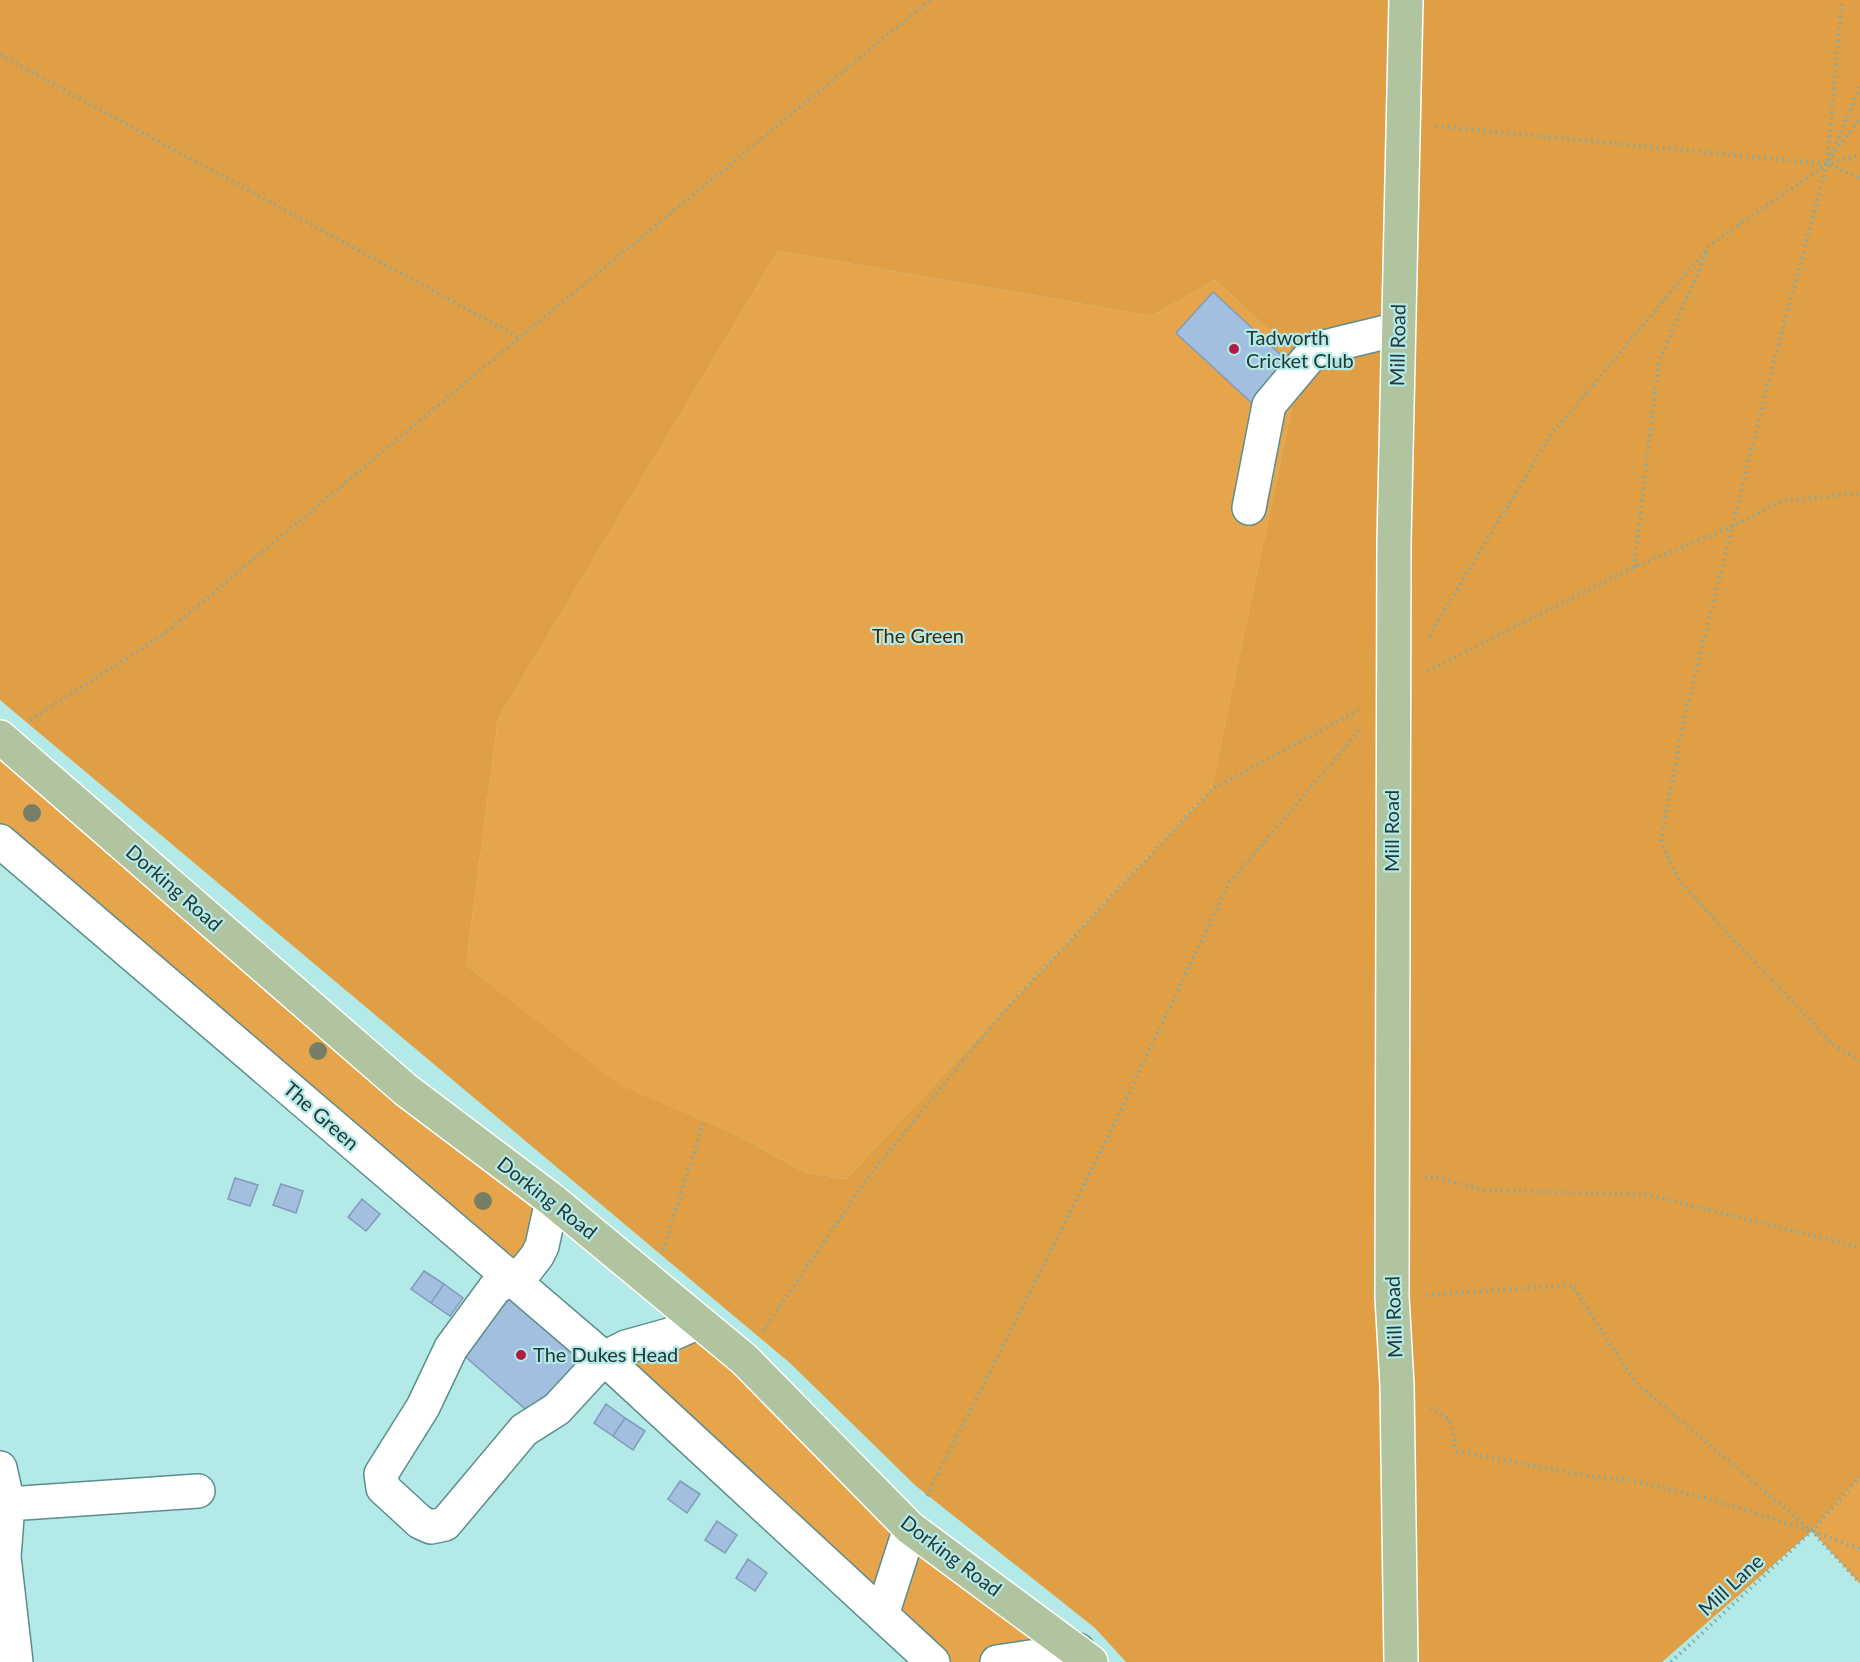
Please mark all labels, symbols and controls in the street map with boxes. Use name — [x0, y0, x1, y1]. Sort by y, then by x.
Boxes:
street label: Mill Road — [1384, 304, 1410, 386]
place label: Tadworth Cricket Club — [1246, 325, 1354, 372]
marker: Tadworth Cricket Club — [1227, 342, 1241, 356]
park label: The Green — [872, 623, 964, 647]
street label: Mill Road — [1379, 790, 1403, 872]
street label: Dorking Road — [122, 839, 228, 936]
street label: The Green — [279, 1076, 364, 1155]
street label: Dorking Road — [493, 1151, 602, 1244]
street label: Mill Road — [1380, 1276, 1406, 1358]
place label: The Dukes Head — [533, 1342, 678, 1366]
marker: The Dukes Head — [514, 1348, 528, 1362]
street label: Dorking Road — [897, 1510, 1007, 1601]
street label: Mill Lane — [1693, 1548, 1768, 1620]

